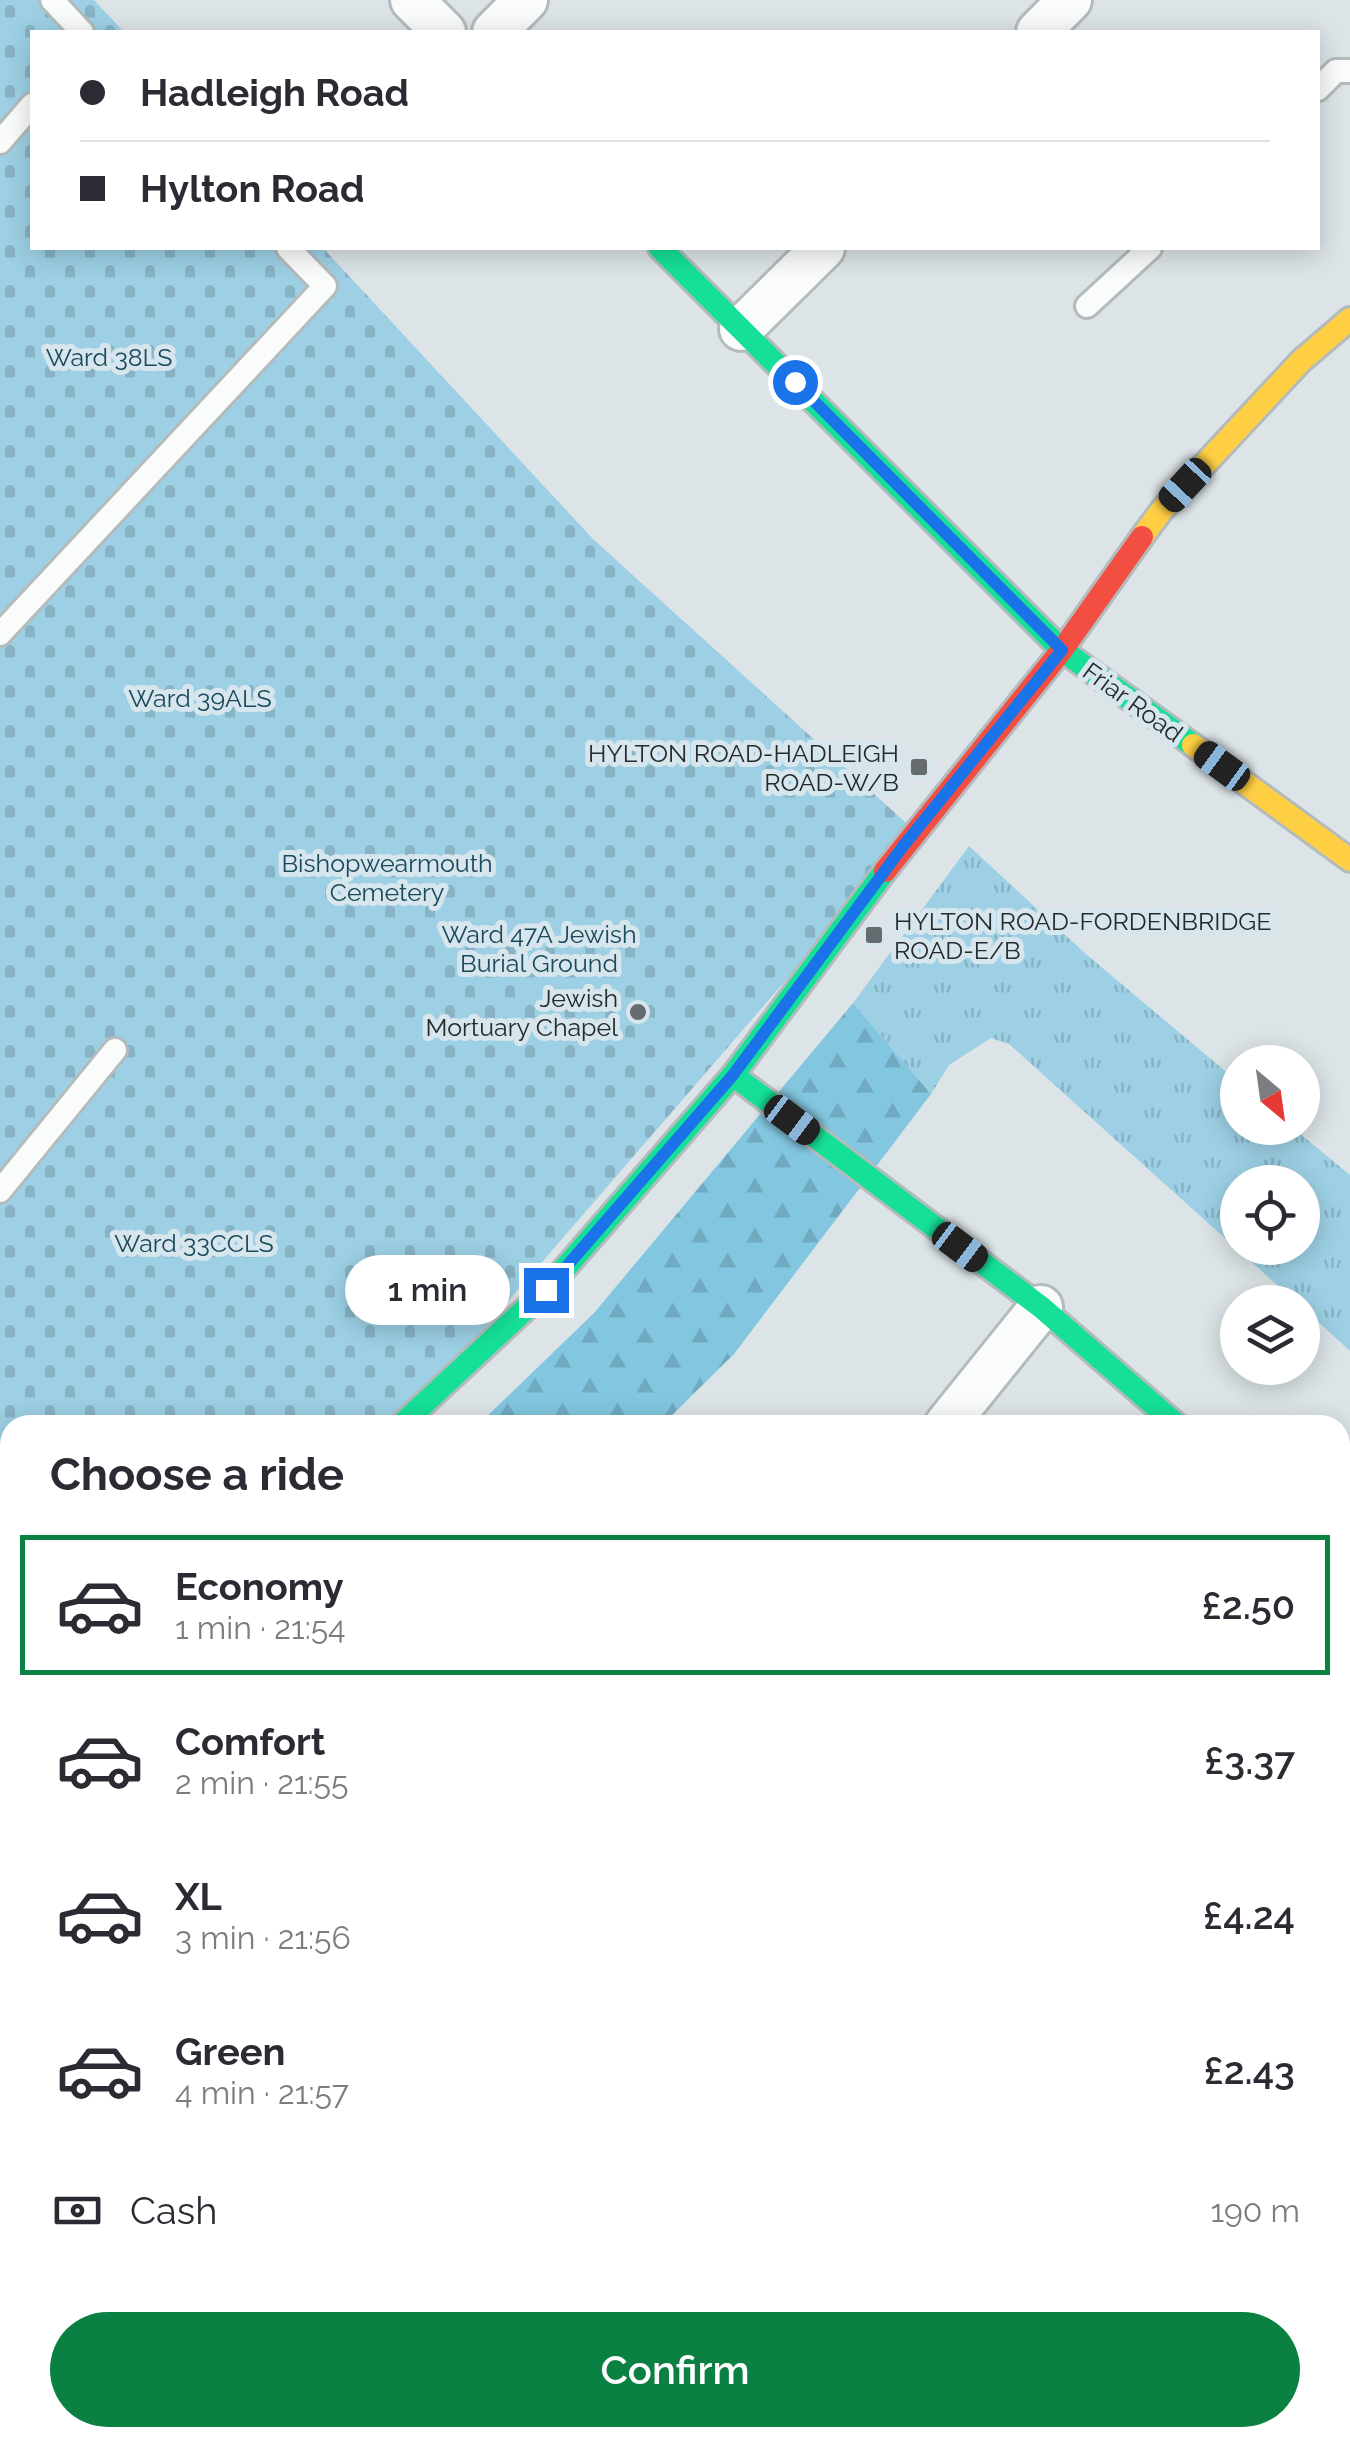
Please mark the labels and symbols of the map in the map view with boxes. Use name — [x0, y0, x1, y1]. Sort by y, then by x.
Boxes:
park label: Ward 38LS — [46, 342, 172, 372]
route start — [773, 360, 818, 405]
car — [1154, 453, 1216, 517]
street label: Friar Road — [1077, 656, 1189, 748]
park label: Ward 39ALS — [128, 683, 272, 713]
car — [1189, 736, 1255, 796]
place label: HYLTON ROAD-HADLEIGH ROAD-W/B — [588, 738, 899, 797]
marker: HYLTON ROAD-HADLEIGH ROAD-W/B — [908, 756, 930, 778]
park label: Bishopwearmouth Cemetery — [281, 848, 493, 907]
place label: HYLTON ROAD-FORDENBRIDGE ROAD-E/B — [894, 906, 1271, 965]
park label: Ward 47A Jewish Burial Ground — [442, 919, 636, 978]
marker: HYLTON ROAD-FORDENBRIDGE ROAD-E/B — [863, 924, 885, 946]
place label: Jewish Mortuary Chapel — [426, 983, 618, 1042]
marker: Jewish Mortuary Chapel — [627, 1001, 649, 1023]
north arrow — [1220, 1045, 1320, 1145]
car — [759, 1090, 825, 1150]
car — [927, 1217, 993, 1277]
park label: Ward 33CCLS — [114, 1228, 274, 1258]
callout: 1 min — [346, 1255, 511, 1325]
route end — [524, 1268, 569, 1313]

